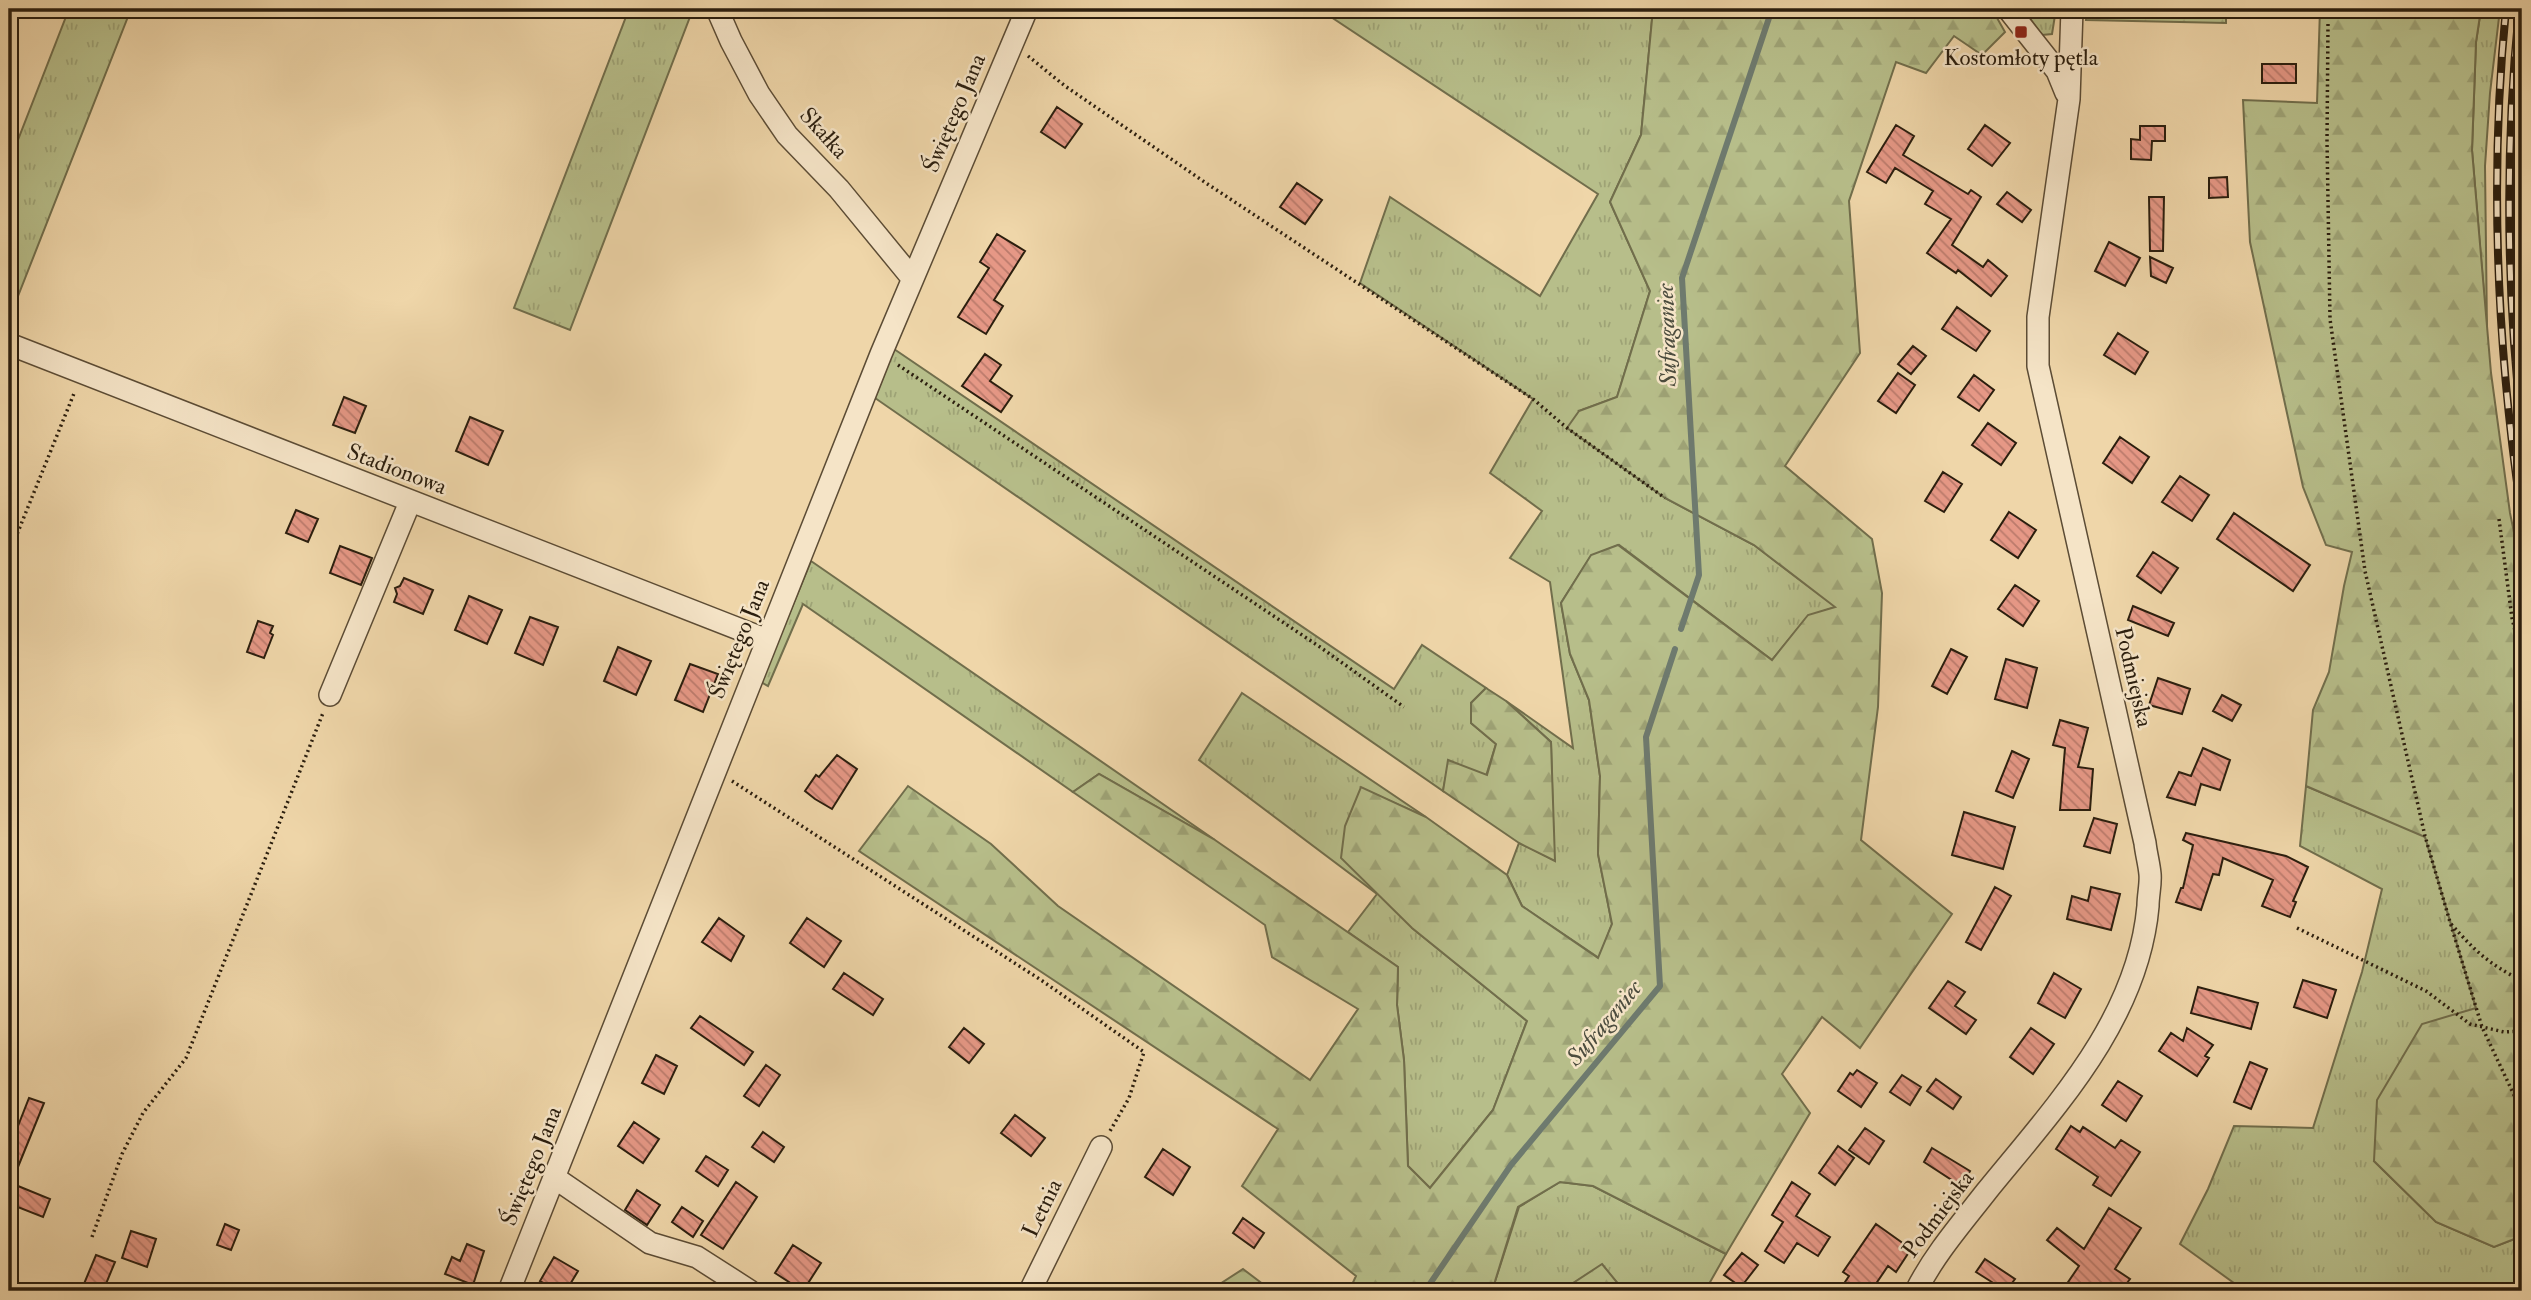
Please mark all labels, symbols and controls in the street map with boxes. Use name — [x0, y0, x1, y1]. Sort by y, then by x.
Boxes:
marker: Kostomłoty pętla — [2013, 24, 2029, 40]
place label: Kostomłoty pętla — [1944, 43, 2099, 73]
street label: Świętego Jana — [916, 49, 992, 177]
street label: Skałka — [793, 101, 855, 165]
water label: Sufraganiec — [1650, 282, 1684, 388]
street label: Stadionowa — [343, 437, 451, 501]
street label: Świętego Jana — [702, 575, 776, 703]
street label: Podmiejska — [2108, 624, 2160, 731]
water label: Sufraganiec — [1558, 973, 1649, 1073]
street label: Świętego Jana — [494, 1102, 568, 1230]
street label: Podmiejska — [1896, 1164, 1981, 1264]
street label: Letnia — [1016, 1174, 1069, 1242]

